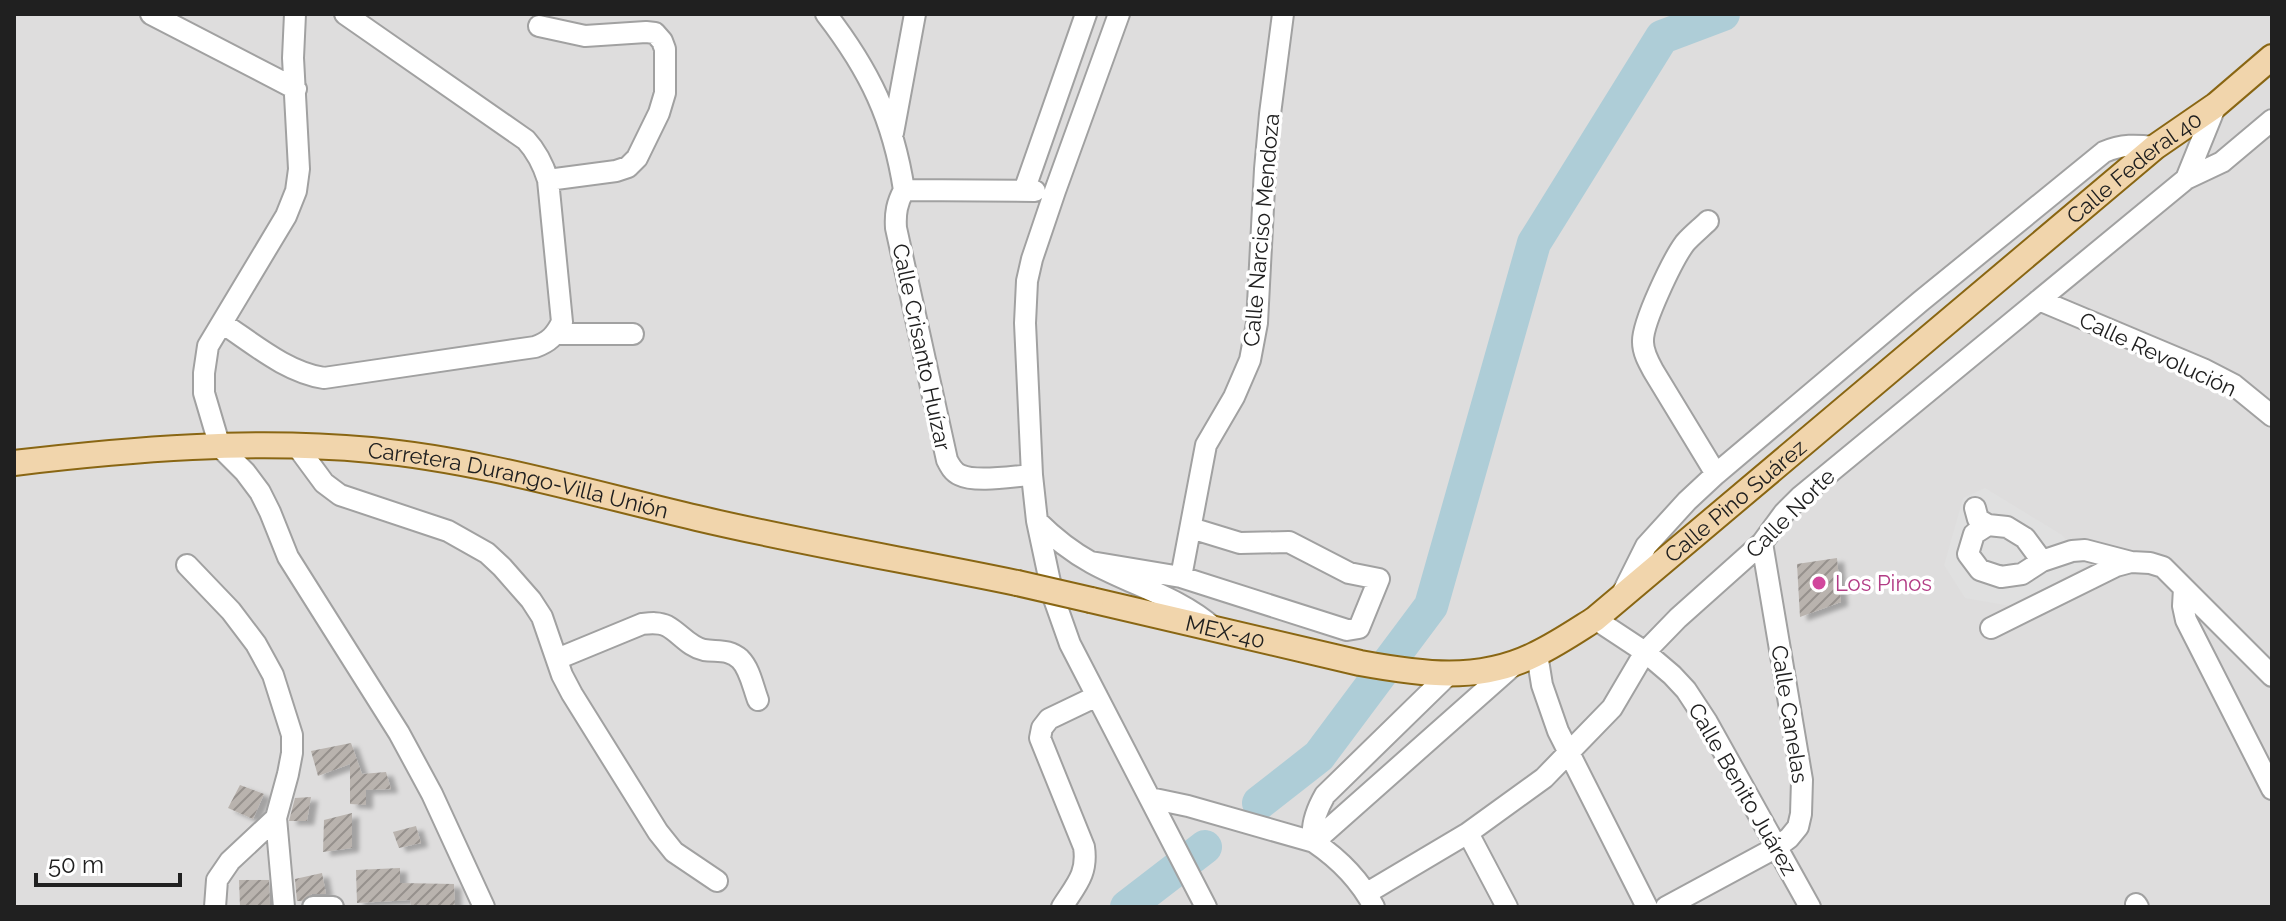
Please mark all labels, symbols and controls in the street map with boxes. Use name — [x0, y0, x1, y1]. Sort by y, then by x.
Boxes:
street label: Calle Federal 40 — [2061, 106, 2207, 229]
street label: Calle Narciso Mendoza — [1238, 112, 1284, 348]
street label: Calle Crisanto Huízar — [887, 241, 957, 453]
street label: Calle Revolución — [2075, 306, 2241, 402]
street label: Calle Pino Suárez — [1659, 434, 1811, 568]
street label: Carretera Durango-Villa Unión — [367, 437, 671, 524]
street label: Calle Norte — [1740, 463, 1840, 563]
place label: Los Pinos — [1835, 570, 1932, 596]
marker: Los Pinos — [1810, 574, 1828, 592]
street label: MEX-40 — [1183, 610, 1268, 653]
street label: Calle Canelas — [1766, 643, 1814, 785]
street label: Calle Benito Juárez — [1683, 698, 1803, 880]
scale bar — [36, 837, 180, 887]
text: 50 m — [48, 850, 104, 879]

